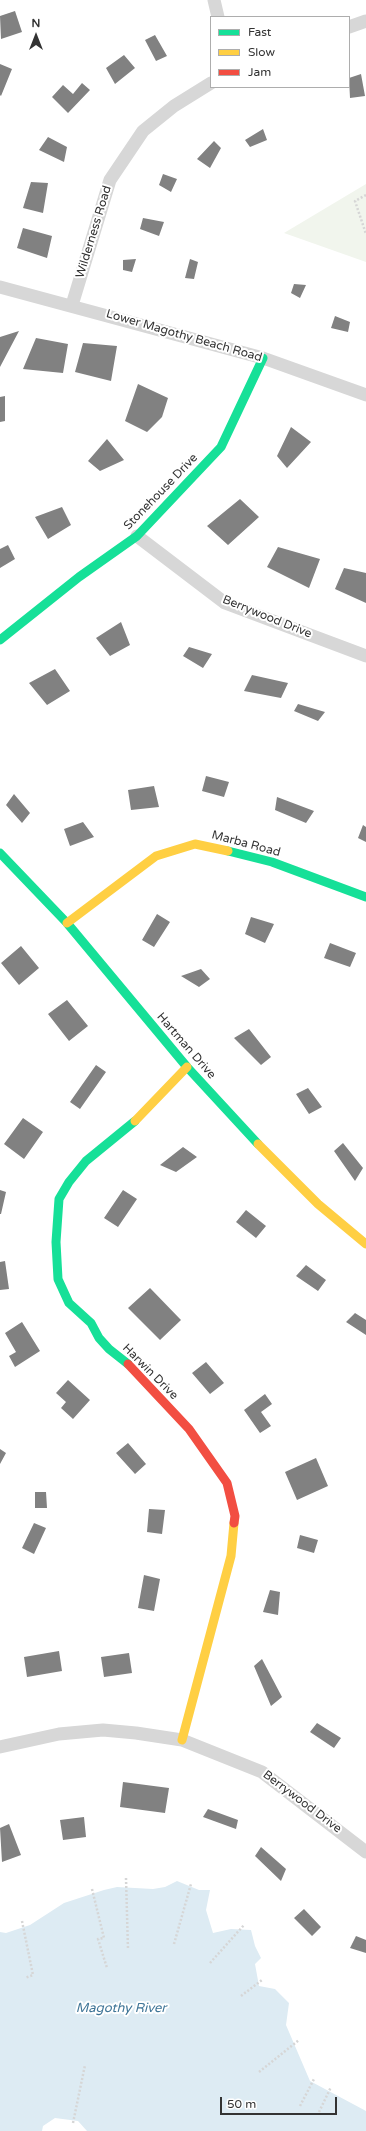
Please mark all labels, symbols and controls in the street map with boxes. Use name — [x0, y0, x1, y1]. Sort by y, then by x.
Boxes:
north arrow — [16, 16, 56, 56]
legend — [210, 16, 350, 88]
text: N — [32, 17, 40, 30]
text: Fast — [248, 25, 271, 39]
text: Slow — [248, 45, 275, 59]
text: Jam — [248, 65, 271, 79]
street label: Wilderness Road — [73, 184, 115, 280]
street label: Lower Magothy Beach Road — [104, 307, 264, 365]
street label: Stonehouse Drive — [121, 451, 201, 533]
street label: Berrywood Drive — [220, 593, 314, 641]
street label: Marba Road — [210, 828, 282, 860]
street label: Hartman Drive — [153, 1010, 219, 1082]
street label: Harwin Drive — [119, 1341, 181, 1403]
street label: Berrywood Drive — [260, 1768, 344, 1836]
water label: Magothy River — [76, 2001, 166, 2017]
scale bar — [222, 2089, 339, 2115]
text: 50 m — [227, 2097, 256, 2111]

